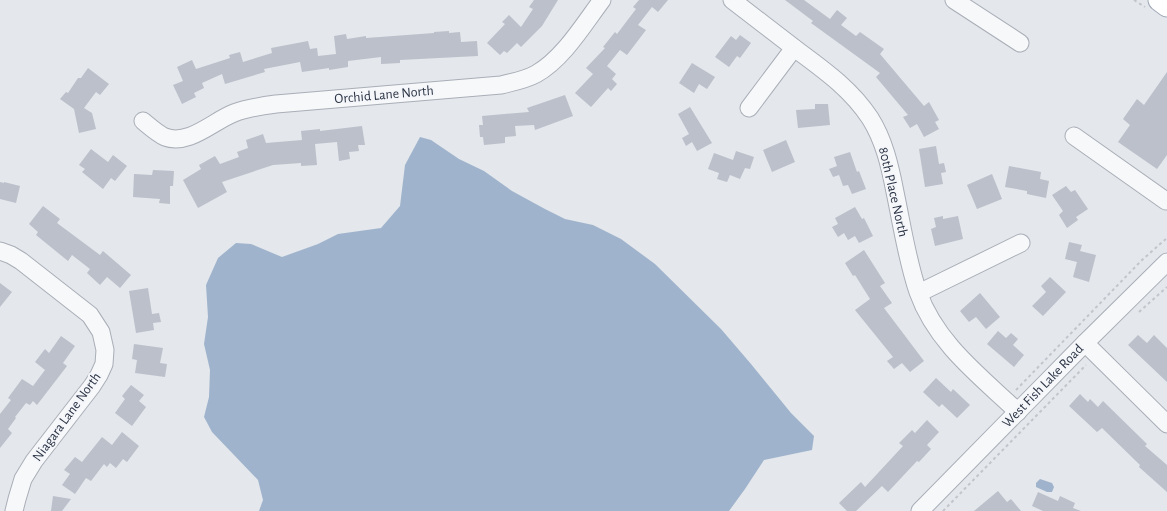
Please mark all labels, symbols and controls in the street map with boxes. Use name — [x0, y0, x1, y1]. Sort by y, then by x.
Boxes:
street label: Orchid Lane North — [334, 84, 434, 106]
street label: 80th Place North — [876, 146, 910, 238]
street label: West Fish Lake Road — [1000, 342, 1086, 430]
street label: Niagara Lane North — [30, 370, 104, 464]

